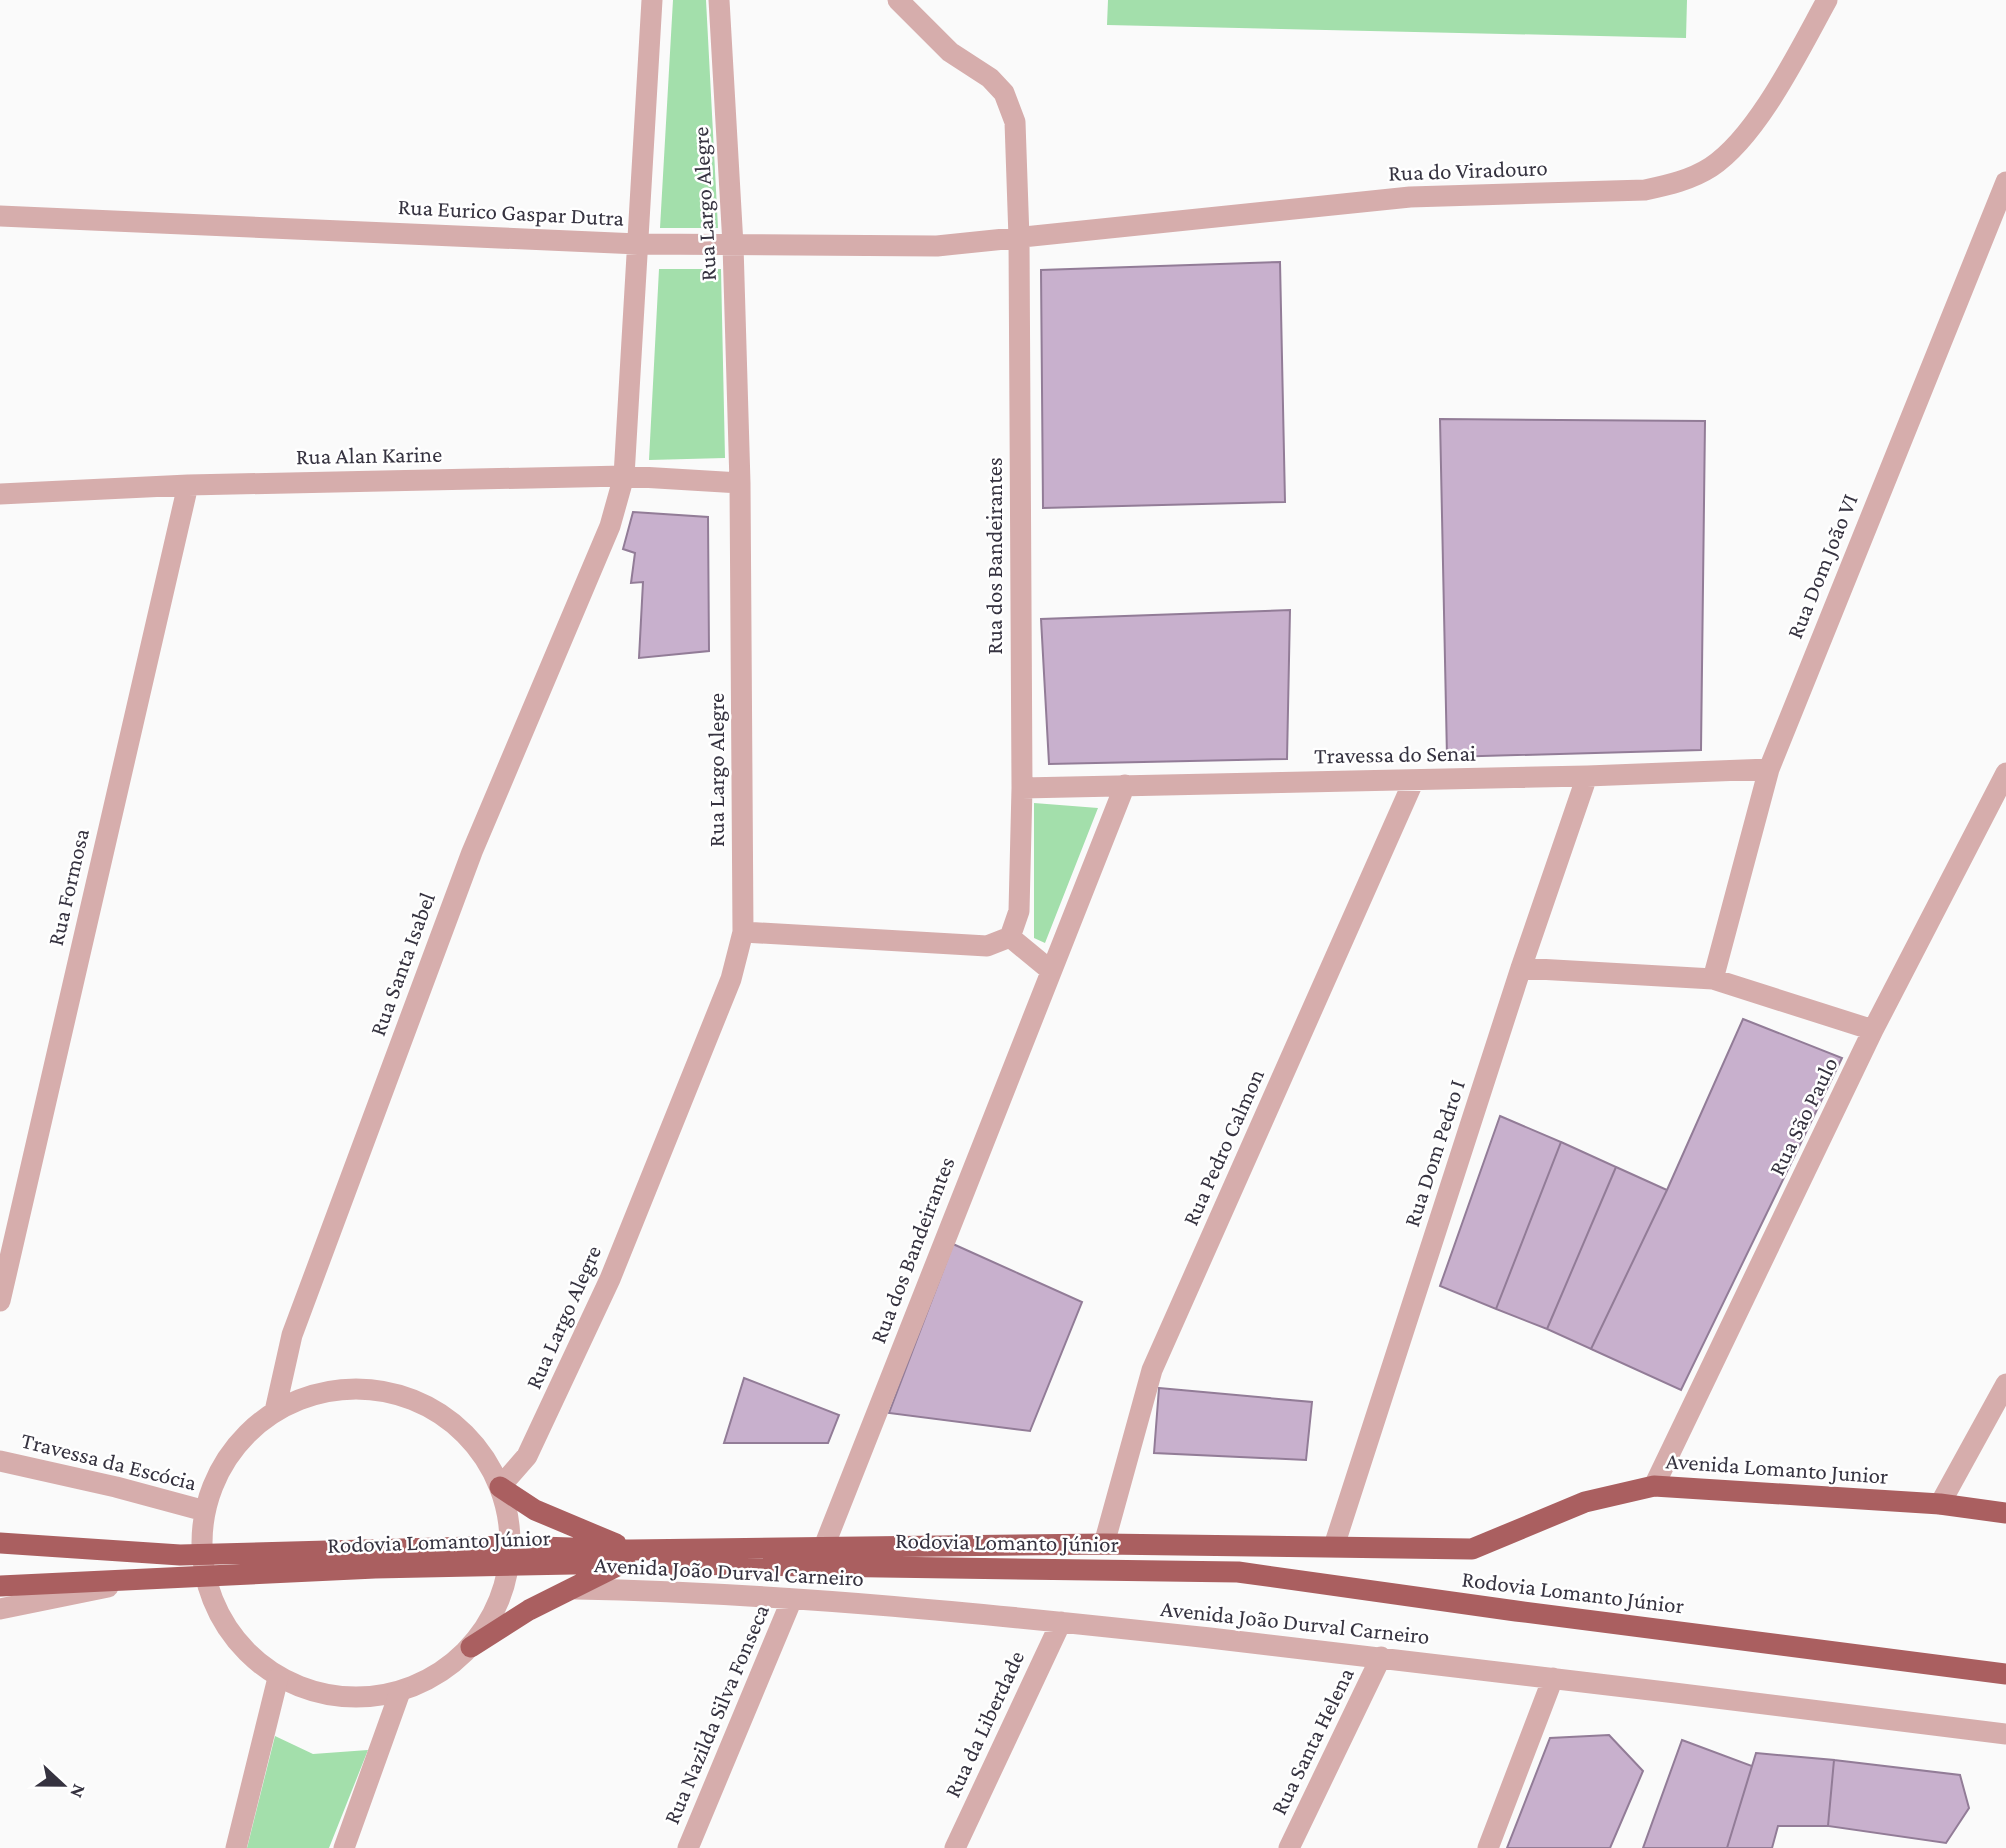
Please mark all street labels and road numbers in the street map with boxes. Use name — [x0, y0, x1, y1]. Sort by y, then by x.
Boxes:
street label: Rua Largo Alegre — [687, 126, 721, 282]
street label: Rua do Viradouro — [1388, 154, 1548, 186]
street label: Rua Eurico Gaspar Dutra — [397, 193, 625, 231]
street label: Rua Alan Karine — [296, 441, 442, 469]
street label: Rua dos Bandeirantes — [981, 457, 1007, 655]
street label: Rua Dom João VI — [1781, 490, 1863, 642]
street label: Rua Largo Alegre — [703, 693, 729, 847]
street label: Travessa do Senai — [1314, 740, 1476, 768]
street label: Rua Formosa — [42, 825, 94, 948]
street label: Rua Santa Isabel — [364, 889, 440, 1039]
street label: Rua São Paulo — [1763, 1053, 1843, 1179]
street label: Rua Pedro Calmon — [1177, 1065, 1269, 1229]
street label: Rua Dom Pedro I — [1398, 1076, 1470, 1230]
street label: Rua dos Bandeirantes — [864, 1153, 960, 1347]
street label: Rua Largo Alegre — [520, 1241, 606, 1393]
street label: Travessa da Escócia — [19, 1427, 200, 1495]
street label: Avenida Lomanto Junior — [1665, 1447, 1889, 1489]
street label: Rodovia Lomanto Júnior — [327, 1524, 551, 1558]
street label: Rodovia Lomanto Júnior — [895, 1527, 1119, 1557]
street label: Avenida João Durval Carneiro — [593, 1551, 865, 1591]
street label: Rodovia Lomanto Júnior — [1460, 1565, 1686, 1619]
street label: Avenida João Durval Carneiro — [1159, 1595, 1431, 1649]
street label: Rua Nazilda Silva Fonseca — [658, 1600, 774, 1828]
street label: Rua da Liberdade — [939, 1647, 1029, 1801]
street label: Rua Santa Helena — [1265, 1663, 1359, 1819]

